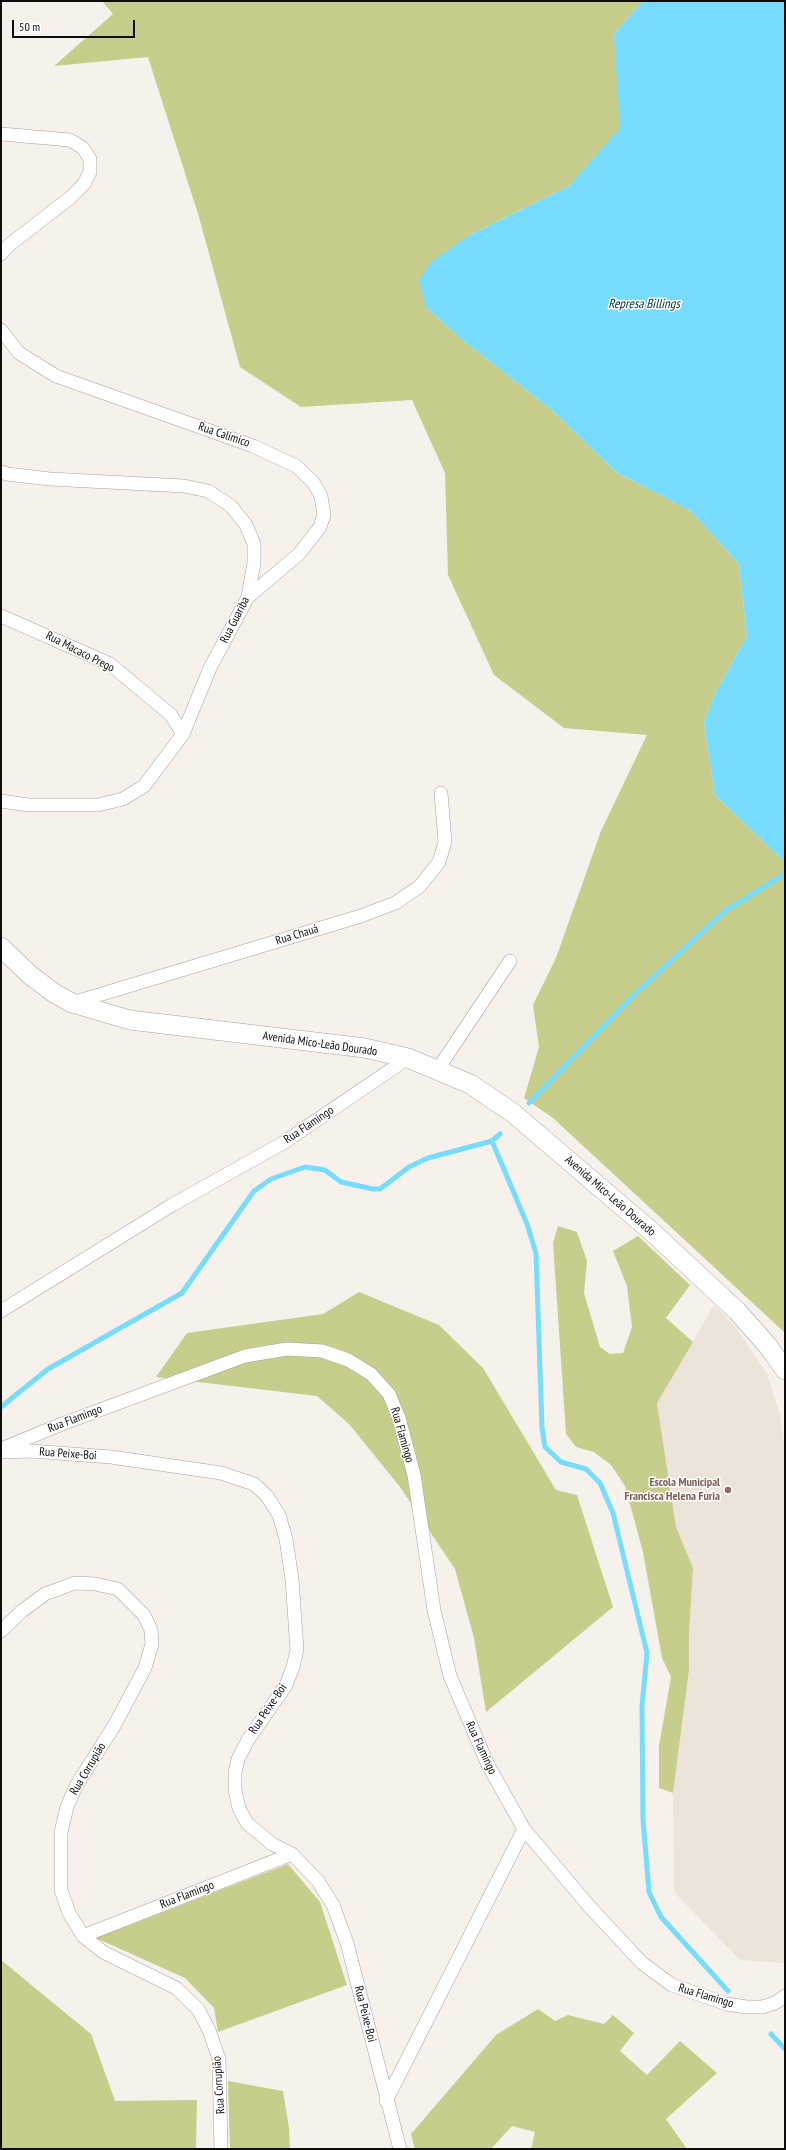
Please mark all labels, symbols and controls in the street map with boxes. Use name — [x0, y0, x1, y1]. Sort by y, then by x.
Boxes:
scale bar — [14, 12, 137, 38]
text: 50 m — [19, 19, 40, 34]
water label: Represa Billings — [608, 296, 680, 312]
street label: Rua Calimico — [196, 419, 252, 451]
street label: Rua Guariba — [217, 594, 253, 646]
street label: Rua Macaco Prego — [43, 629, 117, 675]
street label: Rua Chauá — [274, 922, 320, 948]
street label: Avenida Mico-Leão Dourado — [262, 1029, 378, 1059]
street label: Rua Flamingo — [281, 1103, 337, 1147]
street label: Avenida Mico-Leão Dourado — [562, 1153, 658, 1239]
street label: Rua Flamingo — [46, 1402, 104, 1436]
street label: Rua Flamingo — [387, 1406, 417, 1464]
street label: Rua Peixe-Boi — [39, 1445, 97, 1463]
place label: Escola Municipal Francisca Helena Furia — [624, 1476, 720, 1504]
marker: Escola Municipal Francisca Helena Furia — [723, 1485, 733, 1495]
street label: Rua Peixe-Boi — [246, 1681, 290, 1737]
street label: Rua Flamingo — [462, 1719, 500, 1777]
street label: Rua Corrupião — [67, 1740, 109, 1798]
street label: Rua Flamingo — [158, 1878, 216, 1912]
street label: Rua Flamingo — [677, 1981, 735, 2011]
street label: Rua Peixe-Boi — [351, 1984, 379, 2044]
street label: Rua Corrupião — [210, 2055, 228, 2115]

